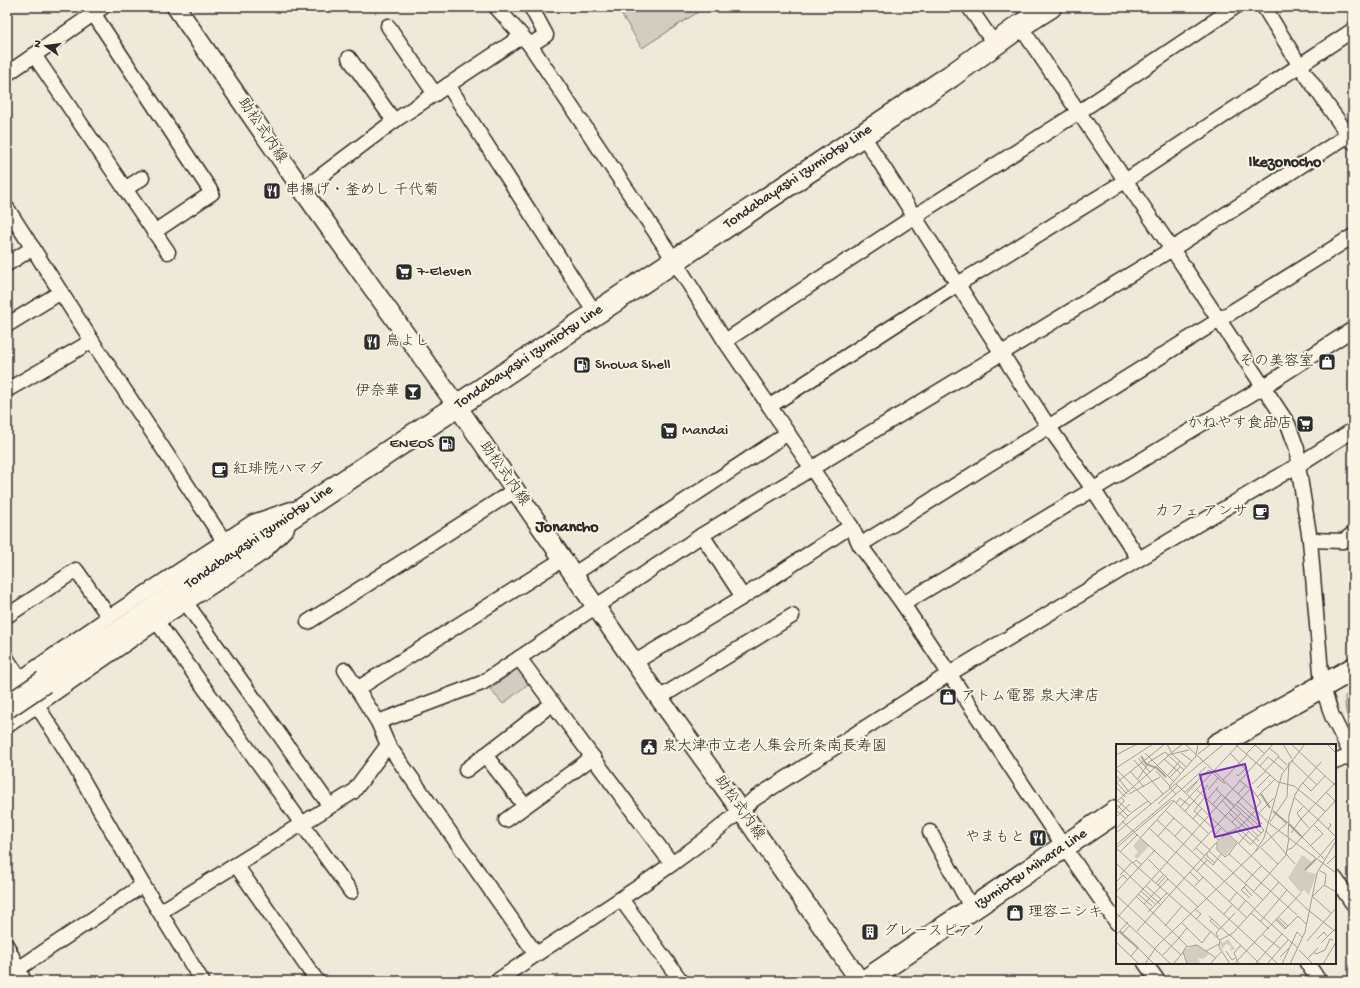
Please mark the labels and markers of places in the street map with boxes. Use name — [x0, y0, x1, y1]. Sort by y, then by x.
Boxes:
restaurant icon: 串揚げ・釜めし 千代菊 — [262, 181, 282, 201]
place label: 串揚げ・釜めし 千代菊 — [285, 181, 439, 200]
supermarket icon: 7-Eleven — [394, 262, 414, 282]
place label: 7-Eleven — [416, 263, 471, 281]
restaurant icon: 鳥よし — [362, 332, 382, 352]
place label: 鳥よし — [385, 332, 430, 351]
place label: その美容室 — [1239, 352, 1314, 371]
shop icon: その美容室 — [1317, 352, 1337, 372]
fuel station icon: Showa Shell — [572, 355, 592, 375]
place label: Showa Shell — [595, 356, 671, 374]
place label: 伊奈華 — [355, 382, 400, 401]
bar icon: 伊奈華 — [403, 382, 423, 402]
place label: かねやす食品店 — [1187, 414, 1292, 433]
supermarket icon: かねやす食品店 — [1295, 414, 1315, 434]
supermarket icon: Mandai — [659, 421, 679, 441]
place label: Mandai — [682, 422, 728, 440]
fuel station icon: ENEOS — [437, 434, 457, 454]
place label: ENEOS — [390, 435, 434, 453]
cafe icon: 紅琲院ハマダ — [210, 460, 230, 480]
place label: 紅琲院ハマダ — [233, 460, 323, 479]
cafe icon: カフェ アンサ — [1251, 502, 1271, 522]
place label: カフェ アンサ — [1154, 503, 1248, 521]
shop icon: アトム電器 泉大津店 — [938, 687, 958, 707]
place label: アトム電器 泉大津店 — [961, 687, 1100, 706]
public building icon: 泉大津市立老人集会所条南長寿園 — [639, 737, 659, 757]
place label: 泉大津市立老人集会所条南長寿園 — [662, 737, 887, 756]
restaurant icon: やまもと — [1028, 828, 1048, 848]
place label: やまもと — [965, 829, 1025, 847]
shop icon: 理容ニシキ — [1005, 903, 1025, 923]
place label: 理容ニシキ — [1028, 903, 1103, 922]
building icon: グレースピアノ — [860, 922, 880, 942]
place label: グレースピアノ — [883, 922, 986, 941]

